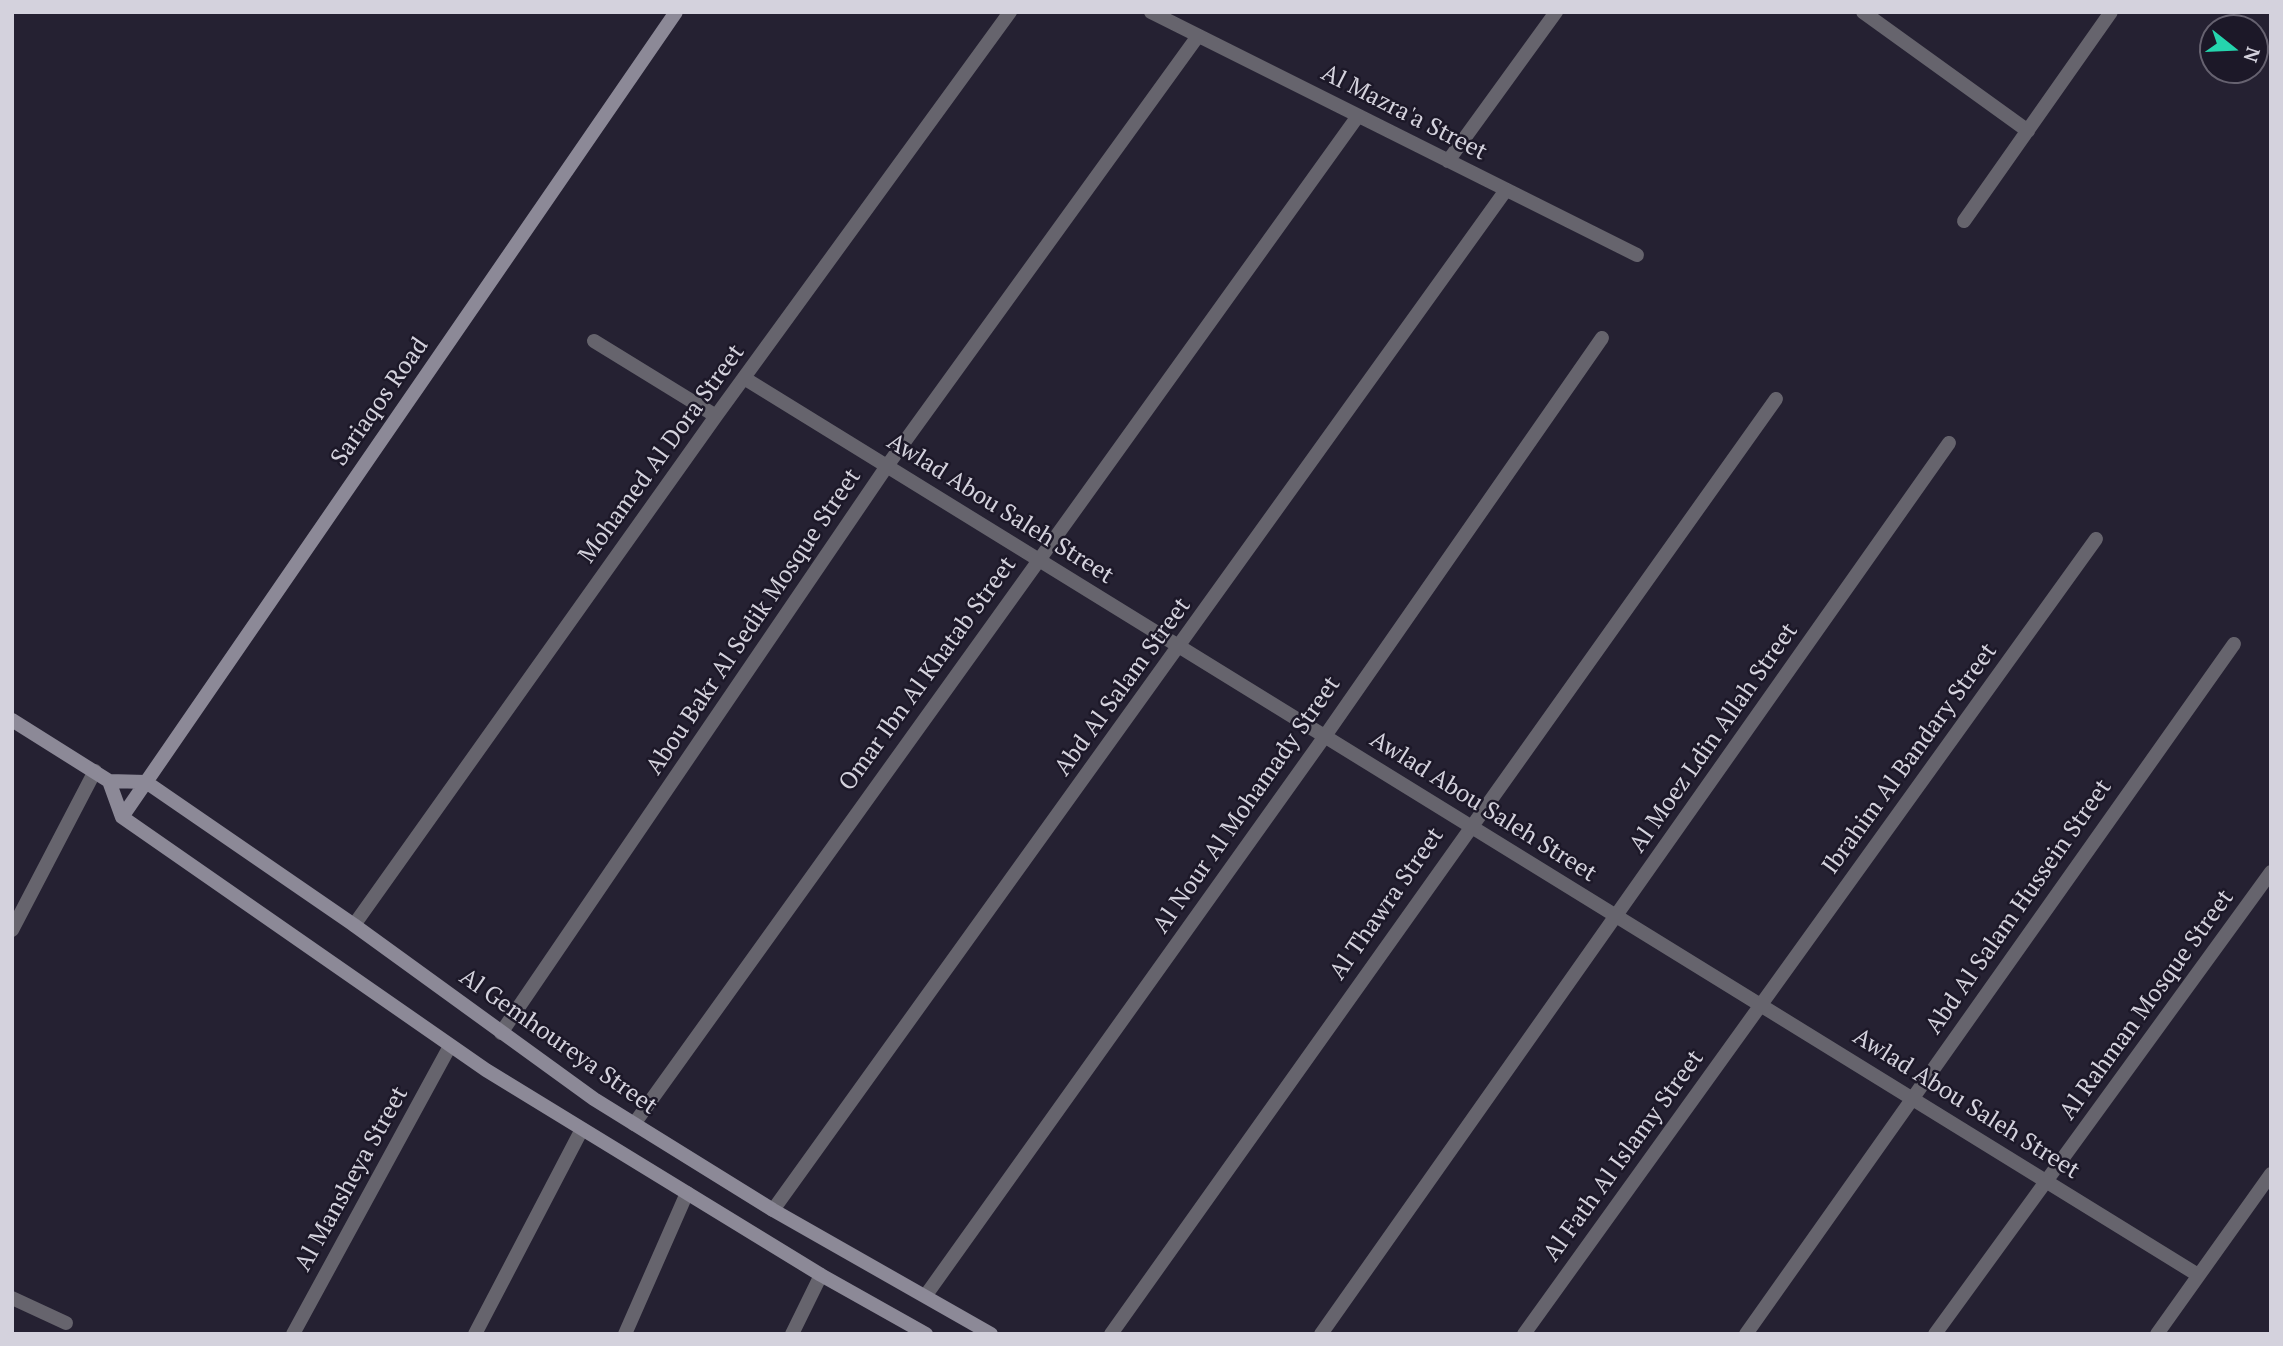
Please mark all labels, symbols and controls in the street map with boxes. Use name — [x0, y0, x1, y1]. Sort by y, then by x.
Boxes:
north arrow — [2199, 14, 2269, 84]
text: N — [2238, 44, 2267, 66]
street label: Al Mazra'a Street — [1316, 59, 1492, 167]
street label: Sariaqos Road — [325, 332, 435, 472]
street label: Mohamed Al Dora Street — [573, 339, 751, 569]
street label: Awlad Abou Saleh Street — [881, 427, 1119, 591]
street label: Abou Bakr Al Sedik Mosque Street — [641, 463, 867, 781]
street label: Omar Ibn Al Khatab Street — [833, 551, 1023, 797]
street label: Abd Al Salam Street — [1049, 592, 1197, 782]
street label: Al Moez Ldin Allah Street — [1624, 618, 1804, 858]
street label: Ibrahim Al Bandary Street — [1817, 638, 2003, 880]
street label: Al Nour Al Mohamady Street — [1147, 671, 1347, 939]
street label: Awlad Abou Saleh Street — [1364, 725, 1602, 889]
street label: Abd Al Salam Hussein Street — [1920, 774, 2118, 1040]
street label: Al Thawra Street — [1324, 822, 1450, 986]
street label: Al Rahman Mosque Street — [2054, 884, 2240, 1126]
street label: Al Gemhoureya Street — [454, 963, 662, 1121]
street label: Awlad Abou Saleh Street — [1847, 1022, 2085, 1186]
street label: Al Fath Al Islamy Street — [1538, 1045, 1710, 1267]
street label: Al Mansheya Street — [289, 1082, 415, 1276]

